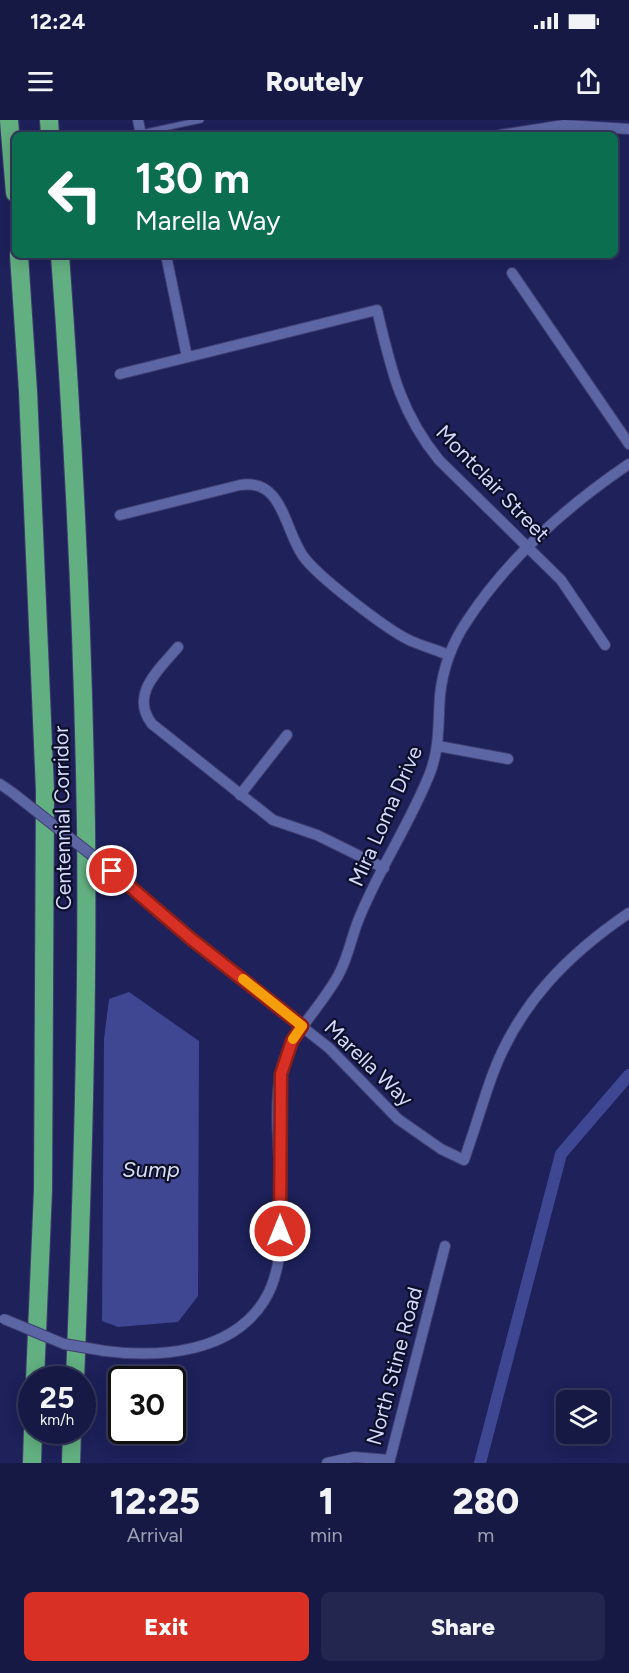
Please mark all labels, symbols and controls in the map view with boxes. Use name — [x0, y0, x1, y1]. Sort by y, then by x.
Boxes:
text: 12:24 — [30, 8, 85, 35]
icon: menu — [24, 65, 57, 98]
text: Routely — [266, 65, 363, 98]
icon: share — [572, 65, 605, 98]
text: 130 m — [135, 153, 250, 204]
icon: left — [36, 156, 114, 234]
text: Marella Way — [135, 204, 280, 237]
street label: Montclair Street — [431, 420, 555, 546]
street label: Centennial Corridor — [48, 726, 76, 910]
street label: Mira Loma Drive — [343, 742, 427, 890]
pin — [86, 845, 137, 896]
icon: arrive — [95, 854, 128, 887]
street label: Marella Way — [320, 1015, 418, 1111]
water label: Sump — [122, 1156, 180, 1183]
position arrow — [248, 1199, 312, 1263]
street label: North Stine Road — [361, 1284, 427, 1448]
speed limit sign: 30 — [108, 1366, 186, 1444]
text: 25 — [40, 1379, 74, 1416]
map controls — [556, 1390, 610, 1444]
button: layers — [556, 1390, 610, 1444]
text: km/h — [40, 1411, 74, 1429]
text: 12:25 — [110, 1480, 200, 1523]
text: 1 — [319, 1480, 334, 1523]
text: 280 — [453, 1480, 519, 1523]
text: Arrival — [127, 1523, 183, 1547]
text: min — [310, 1523, 343, 1547]
text: m — [477, 1523, 494, 1547]
button: Exit — [24, 1592, 309, 1661]
button: Share — [321, 1592, 605, 1661]

